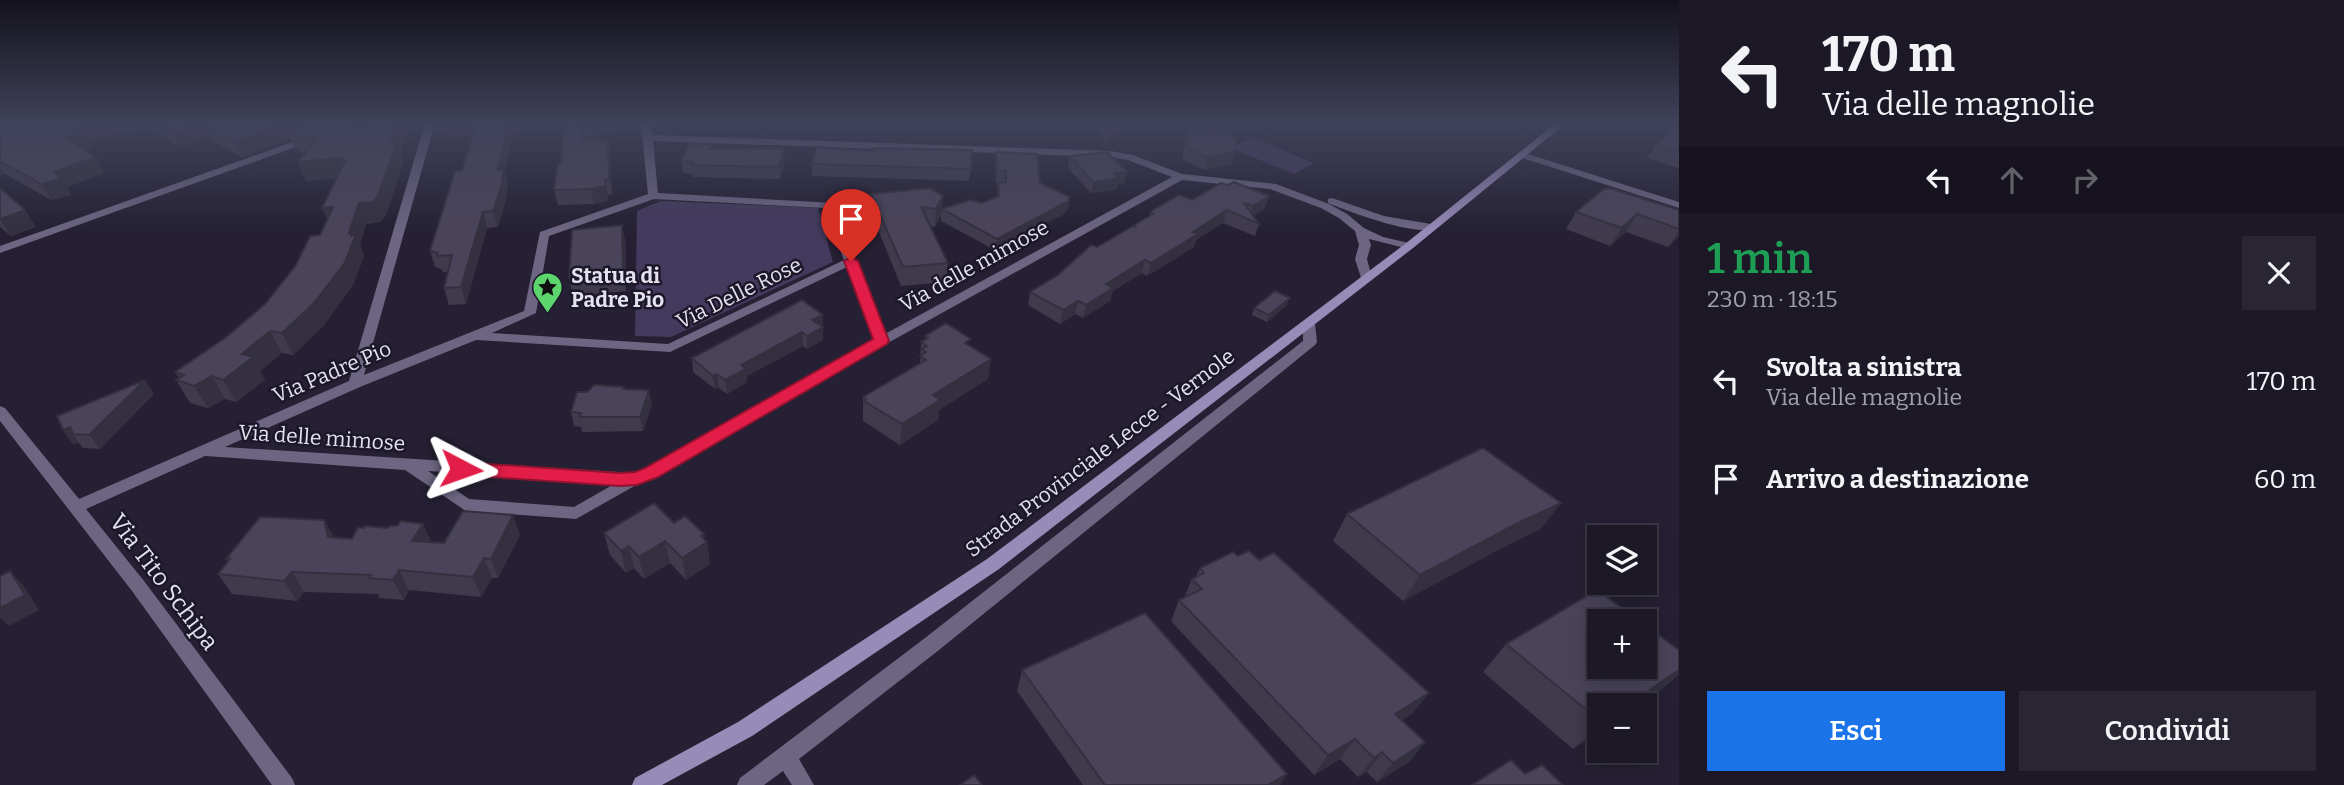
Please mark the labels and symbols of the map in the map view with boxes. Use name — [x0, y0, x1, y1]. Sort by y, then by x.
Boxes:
pin — [821, 189, 881, 261]
street label: Via delle mimose — [895, 214, 1053, 318]
street label: Via Delle Rose — [672, 251, 806, 335]
place label: Statua di Padre Pio — [571, 263, 664, 313]
place icon: Statua di Padre Pio — [531, 271, 565, 315]
street label: Via Padre Pio — [269, 335, 395, 409]
street label: Strada Provinciale Lecce - Vernole — [960, 343, 1240, 563]
street label: Via delle mimose — [238, 419, 406, 457]
position arrow — [424, 432, 498, 506]
street label: Via Tito Schipa — [104, 508, 224, 656]

